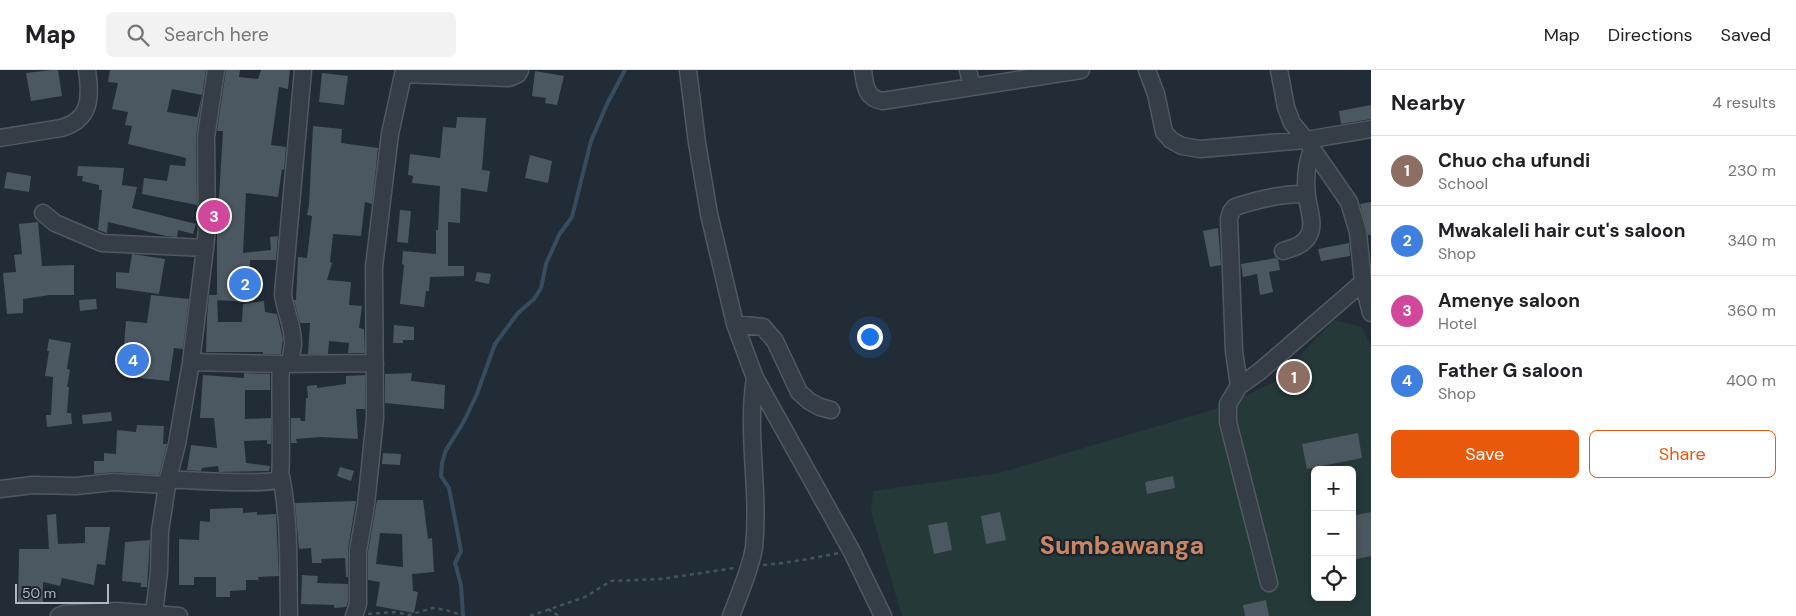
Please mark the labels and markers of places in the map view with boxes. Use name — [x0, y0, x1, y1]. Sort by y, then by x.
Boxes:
pin: 3 — [198, 197, 230, 235]
pin: 2 — [229, 265, 261, 303]
pin: 4 — [117, 341, 149, 379]
pin: 1 — [1278, 358, 1310, 396]

